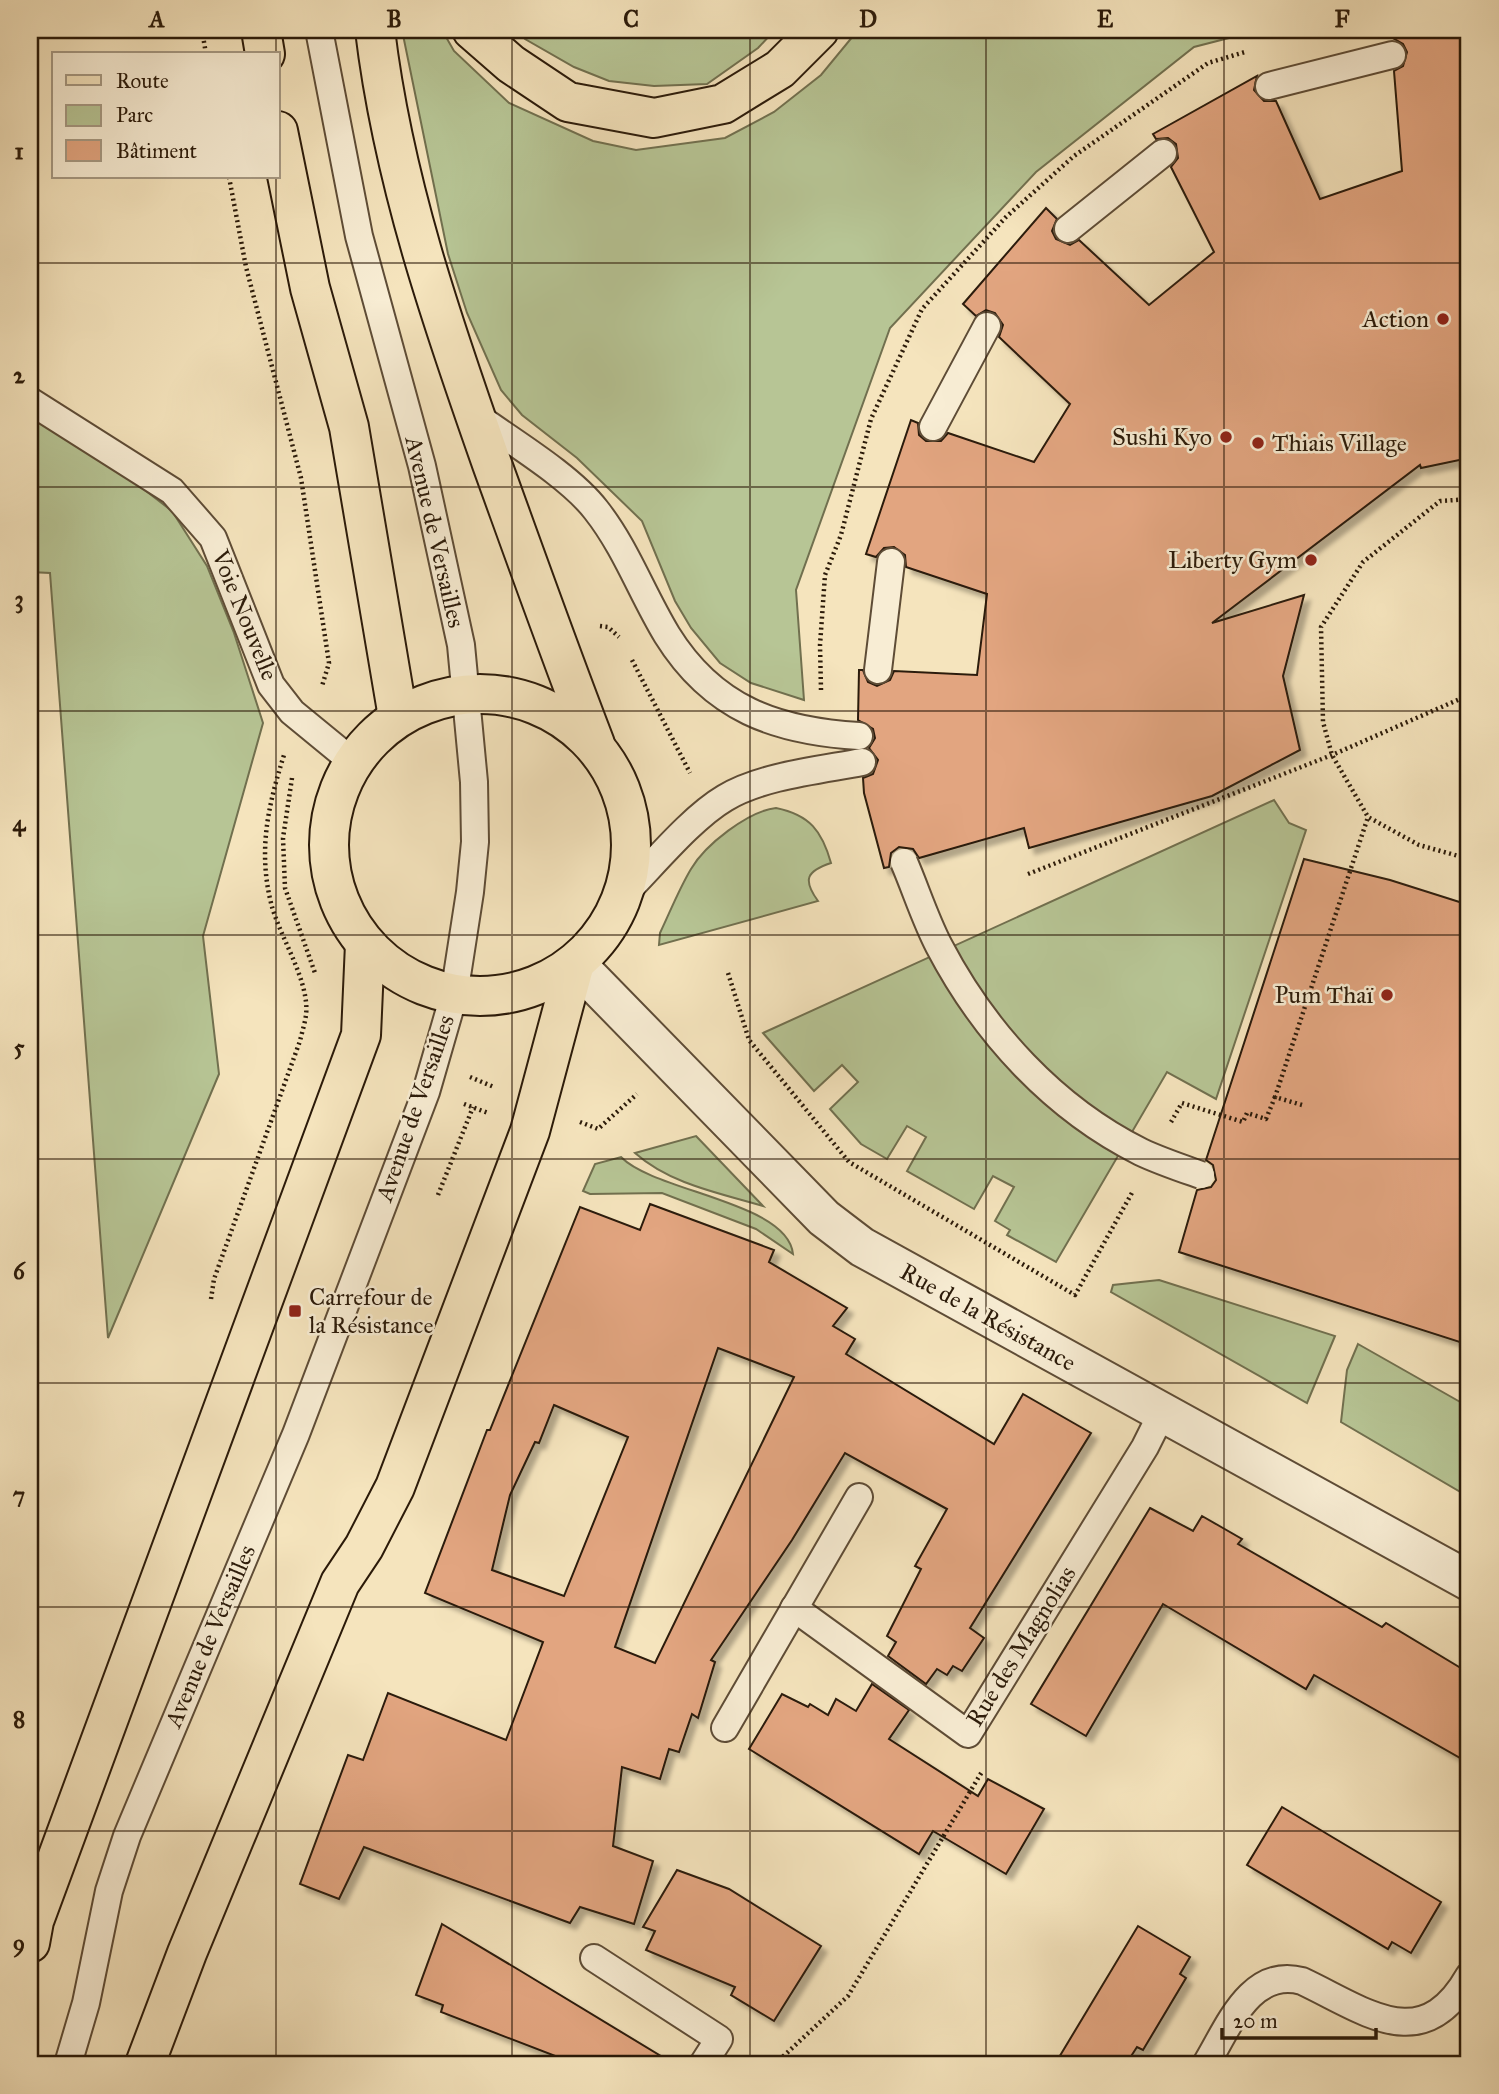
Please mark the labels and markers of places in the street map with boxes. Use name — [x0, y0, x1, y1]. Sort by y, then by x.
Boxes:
place label: Action — [1362, 304, 1429, 334]
marker: Action — [1435, 311, 1451, 327]
place label: Sushi Kyo — [1112, 422, 1212, 452]
place label: Thiais Village — [1272, 428, 1407, 458]
marker: Sushi Kyo — [1218, 429, 1234, 445]
marker: Thiais Village — [1250, 435, 1266, 451]
place label: Liberty Gym — [1168, 545, 1297, 575]
marker: Liberty Gym — [1303, 552, 1319, 568]
place label: Pum Thaï — [1275, 980, 1373, 1010]
marker: Pum Thaï — [1379, 987, 1395, 1003]
place label: Carrefour de la Résistance — [309, 1282, 433, 1340]
marker: Carrefour de la Résistance — [287, 1303, 303, 1319]

